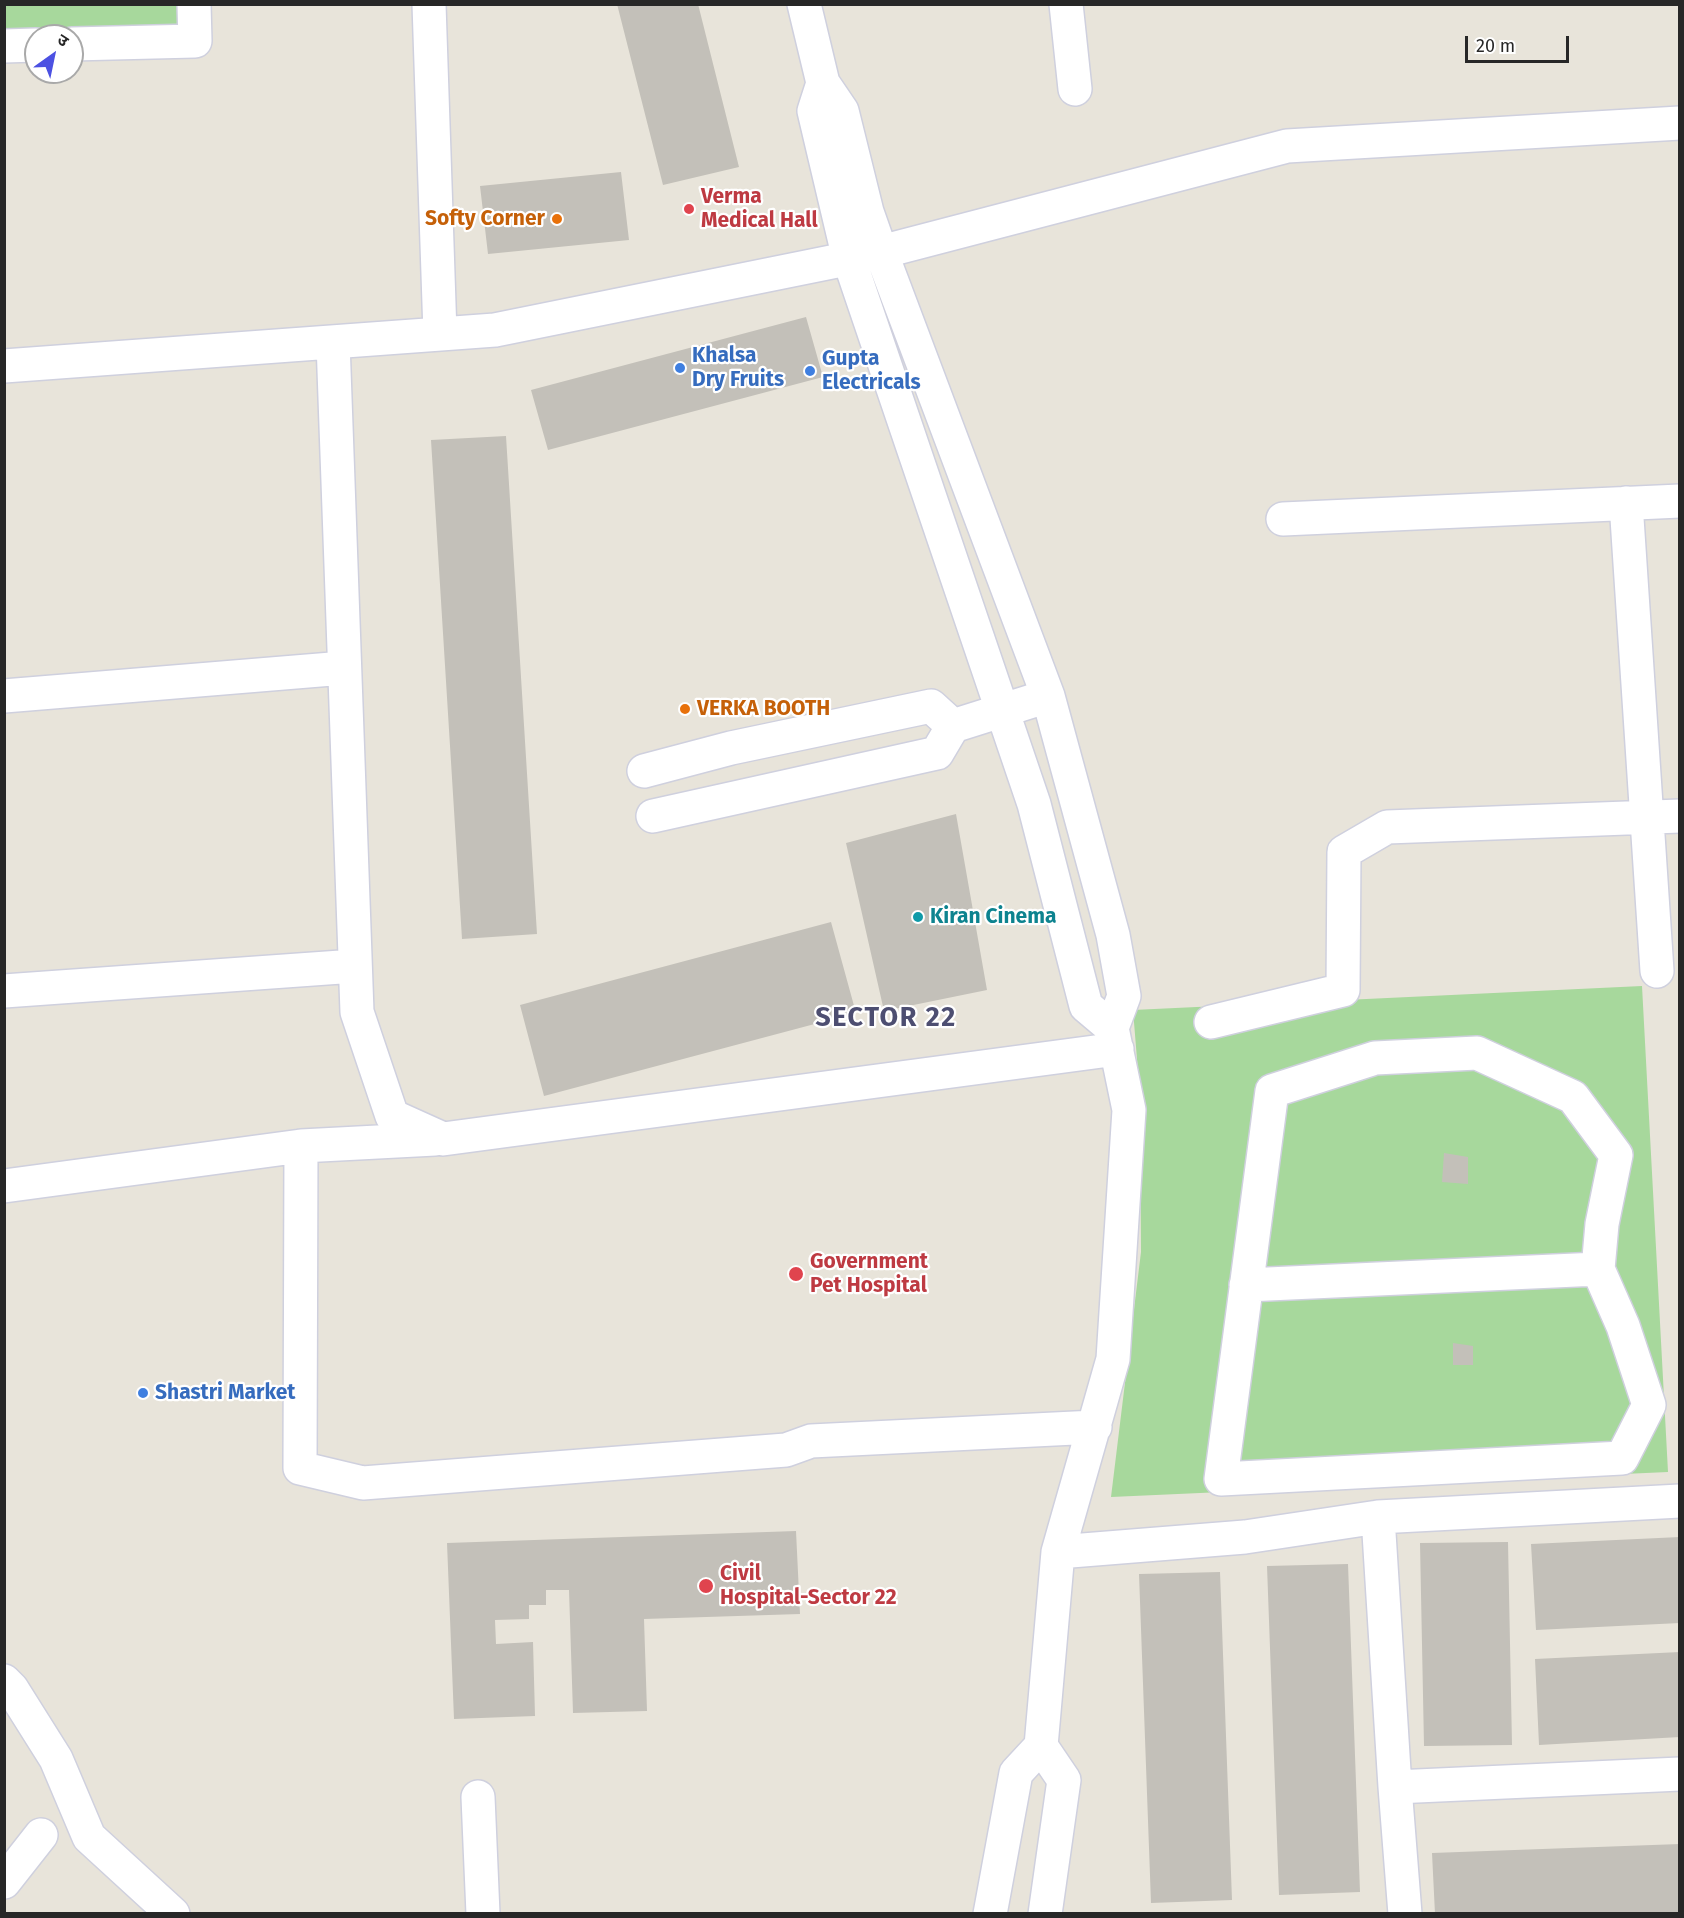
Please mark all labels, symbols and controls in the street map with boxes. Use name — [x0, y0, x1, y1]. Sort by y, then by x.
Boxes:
north arrow — [24, 24, 84, 84]
scale bar — [1468, 24, 1572, 62]
text: उ — [54, 30, 72, 51]
text: 20 m — [1476, 35, 1515, 57]
place label: Verma Medical Hall — [701, 184, 818, 234]
marker: Verma Medical Hall — [682, 202, 696, 216]
place label: Softy Corner — [425, 206, 545, 232]
marker: Softy Corner — [550, 212, 564, 226]
place label: Khalsa Dry Fruits — [692, 343, 784, 393]
place label: Gupta Electricals — [822, 346, 921, 396]
marker: Khalsa Dry Fruits — [673, 361, 687, 375]
marker: Gupta Electricals — [803, 364, 817, 378]
place label: VERKA BOOTH — [697, 696, 830, 722]
marker: VERKA BOOTH — [678, 702, 692, 716]
place label: Kiran Cinema — [930, 904, 1056, 930]
marker: Kiran Cinema — [911, 910, 925, 924]
district label: SECTOR 22 — [815, 1002, 957, 1034]
place label: Government Pet Hospital — [810, 1249, 928, 1299]
marker: Government Pet Hospital — [787, 1265, 805, 1283]
place label: Shastri Market — [155, 1380, 295, 1406]
marker: Shastri Market — [136, 1386, 150, 1400]
place label: Civil Hospital-Sector 22 — [720, 1561, 897, 1611]
marker: Civil Hospital-Sector 22 — [697, 1577, 715, 1595]

